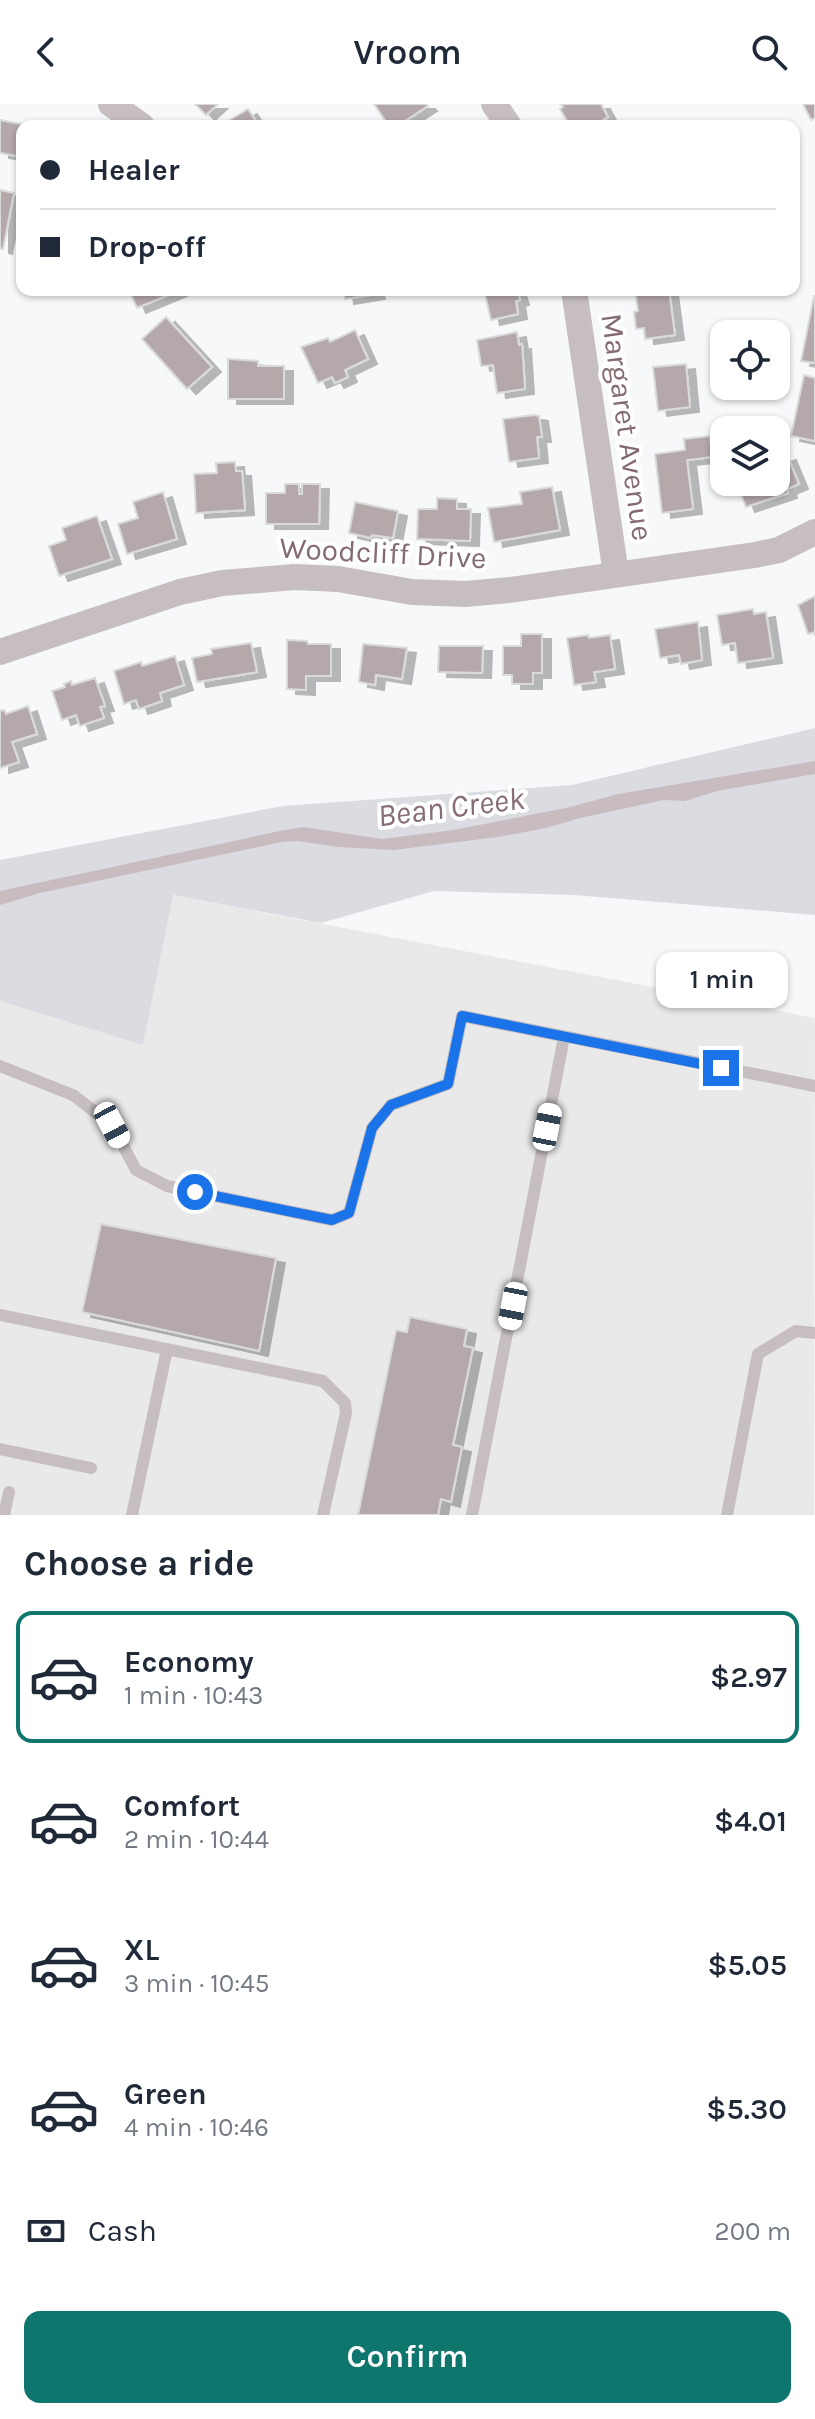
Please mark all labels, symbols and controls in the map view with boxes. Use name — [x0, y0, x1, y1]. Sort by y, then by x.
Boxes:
icon: back — [24, 30, 68, 74]
icon: search — [747, 30, 791, 74]
text: Vroom — [353, 31, 462, 73]
text: Healer — [88, 152, 179, 188]
text: Drop-off — [88, 229, 206, 265]
street label: Margaret Avenue — [593, 311, 661, 543]
map controls — [710, 320, 790, 496]
button: locate — [710, 320, 790, 400]
button: layers — [710, 416, 790, 496]
street label: Woodcliff Drive — [279, 530, 487, 576]
water label: Bean Creek — [375, 780, 527, 834]
callout: 1 min — [655, 952, 787, 1008]
text: 1 min — [690, 964, 754, 995]
route end — [703, 1050, 739, 1086]
car — [90, 1098, 134, 1152]
car — [531, 1101, 563, 1153]
route start — [177, 1174, 213, 1210]
car — [497, 1280, 529, 1332]
text: Choose a ride — [24, 1542, 254, 1584]
icon: car — [28, 1641, 100, 1713]
text: Economy — [124, 1644, 254, 1680]
text: $2.97 — [710, 1659, 787, 1695]
text: 1 min · 10:43 — [124, 1680, 263, 1711]
icon: car — [28, 1785, 100, 1857]
text: Comfort — [124, 1788, 240, 1824]
text: $4.01 — [714, 1803, 787, 1839]
text: 2 min · 10:44 — [124, 1824, 269, 1855]
icon: car — [28, 1929, 100, 2001]
text: XL — [124, 1932, 159, 1968]
text: $5.05 — [707, 1947, 787, 1983]
text: 3 min · 10:45 — [124, 1968, 270, 1999]
icon: car — [28, 2073, 100, 2145]
text: Green — [124, 2076, 207, 2112]
text: $5.30 — [706, 2091, 787, 2127]
text: 4 min · 10:46 — [124, 2112, 269, 2143]
icon: cash — [24, 2209, 68, 2253]
text: Cash — [88, 2213, 157, 2249]
text: 200 m — [715, 2216, 791, 2247]
button: Confirm — [24, 2311, 791, 2403]

